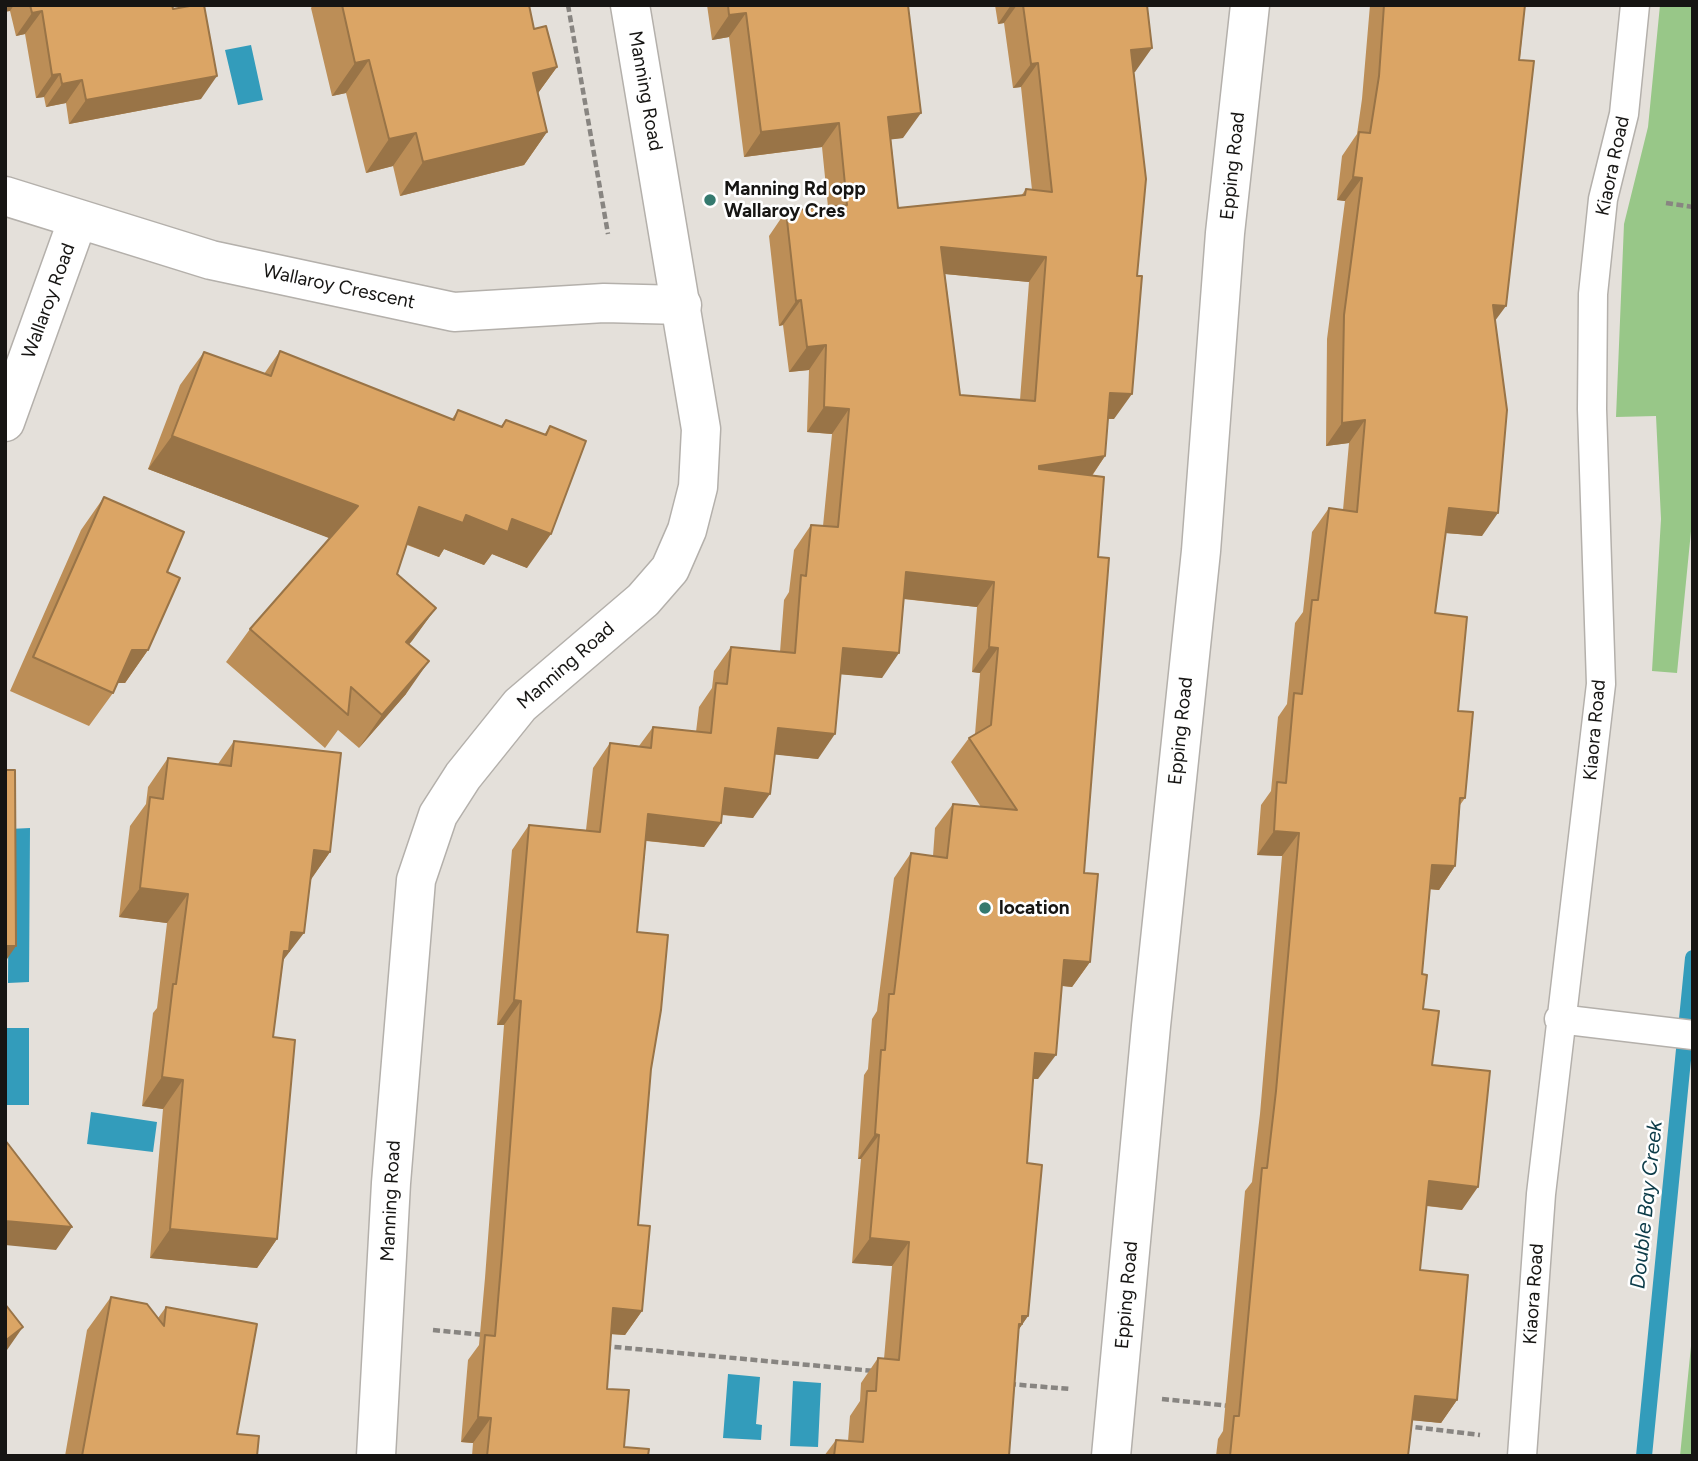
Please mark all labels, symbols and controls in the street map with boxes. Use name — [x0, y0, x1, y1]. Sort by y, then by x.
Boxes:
street label: Manning Road — [623, 29, 667, 153]
street label: Epping Road — [1216, 111, 1250, 221]
street label: Kiaora Road — [1591, 114, 1635, 218]
place label: Manning Rd opp Wallaroy Cres — [724, 178, 866, 222]
marker: Manning Rd opp Wallaroy Cres — [702, 192, 718, 208]
street label: Wallaroy Road — [18, 240, 80, 362]
street label: Wallaroy Crescent — [261, 260, 417, 314]
street label: Manning Road — [513, 618, 619, 714]
street label: Epping Road — [1164, 676, 1198, 786]
street label: Kiaora Road — [1579, 679, 1611, 781]
place label: location — [999, 897, 1070, 919]
marker: location — [977, 900, 993, 916]
water label: Double Bay Creek — [1626, 1120, 1668, 1290]
street label: Manning Road — [376, 1140, 406, 1262]
street label: Epping Road — [1111, 1240, 1143, 1350]
street label: Kiaora Road — [1519, 1243, 1549, 1345]

